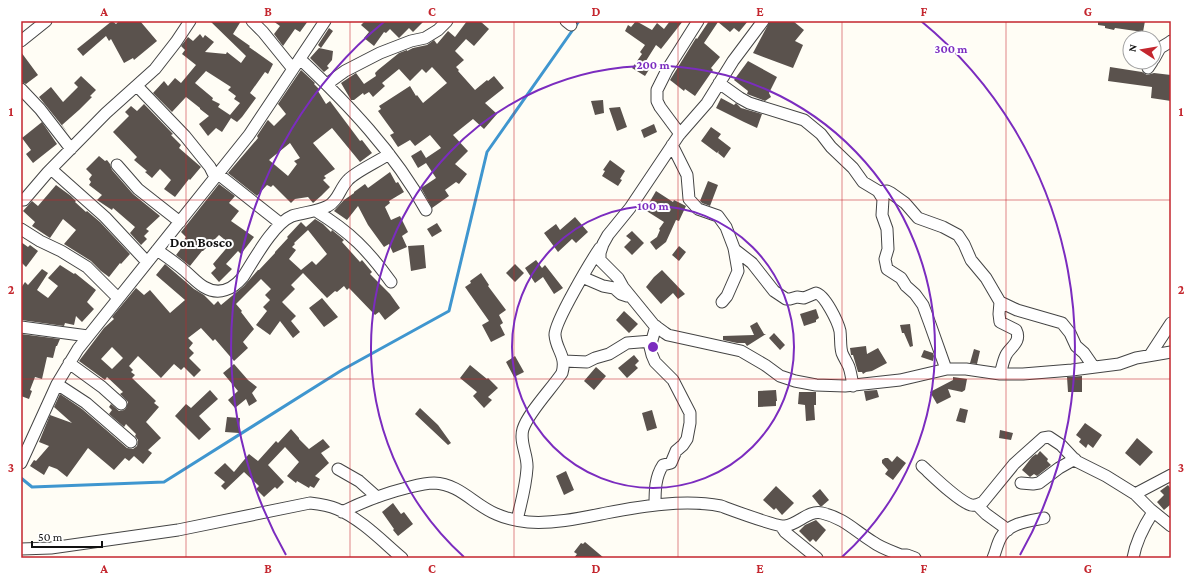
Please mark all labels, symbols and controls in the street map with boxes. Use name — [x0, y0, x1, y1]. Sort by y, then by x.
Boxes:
text: A — [99, 4, 108, 19]
text: B — [264, 4, 272, 19]
text: C — [428, 4, 436, 19]
text: D — [592, 4, 601, 19]
text: E — [756, 4, 764, 19]
text: F — [921, 4, 928, 19]
text: G — [1084, 4, 1092, 19]
north arrow — [1122, 30, 1162, 70]
text: 300 m — [935, 42, 968, 56]
text: N — [1126, 43, 1139, 53]
text: 200 m — [636, 58, 670, 72]
text: 1 — [9, 104, 14, 119]
text: 1 — [1179, 104, 1184, 119]
text: 100 m — [637, 199, 670, 213]
district label: Don Bosco — [170, 234, 232, 250]
text: 2 — [8, 282, 15, 297]
text: 2 — [1178, 282, 1185, 297]
centre of rings — [646, 340, 660, 354]
text: 3 — [8, 460, 14, 475]
text: 3 — [1178, 460, 1184, 475]
scale bar — [32, 523, 102, 549]
text: 50 m — [38, 530, 63, 544]
text: A — [99, 561, 108, 576]
text: B — [264, 561, 272, 576]
text: C — [428, 561, 436, 576]
text: D — [592, 561, 601, 576]
text: E — [756, 561, 764, 576]
text: F — [921, 561, 928, 576]
text: G — [1084, 561, 1092, 576]

